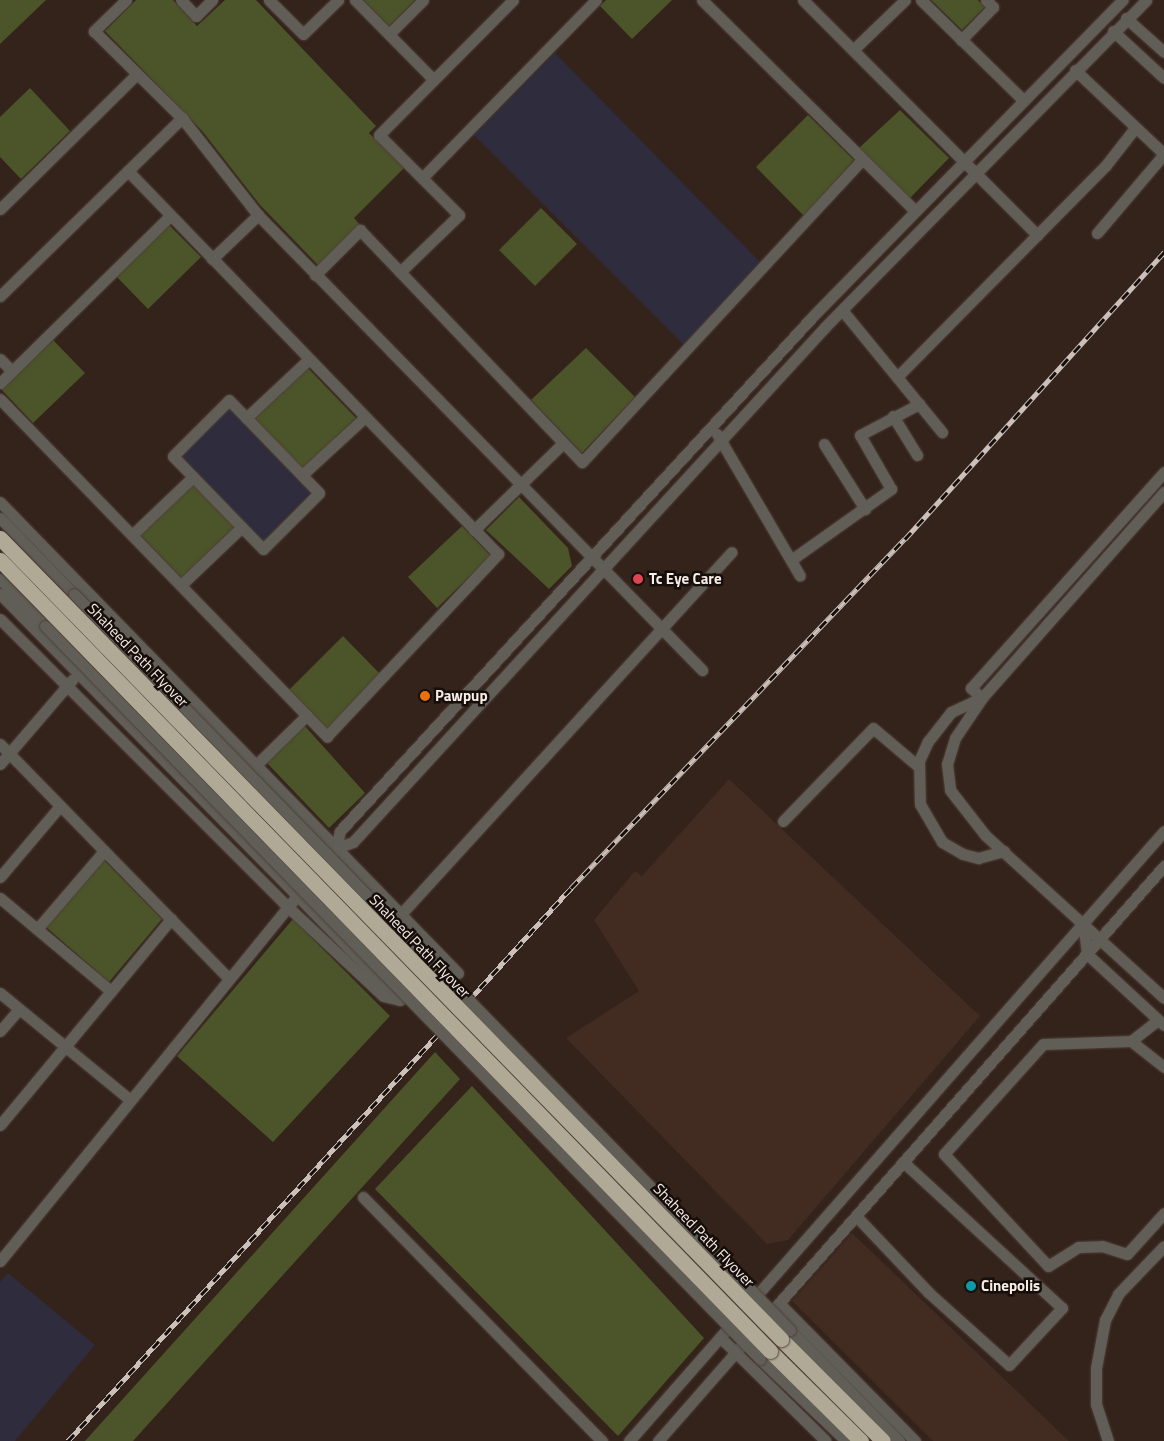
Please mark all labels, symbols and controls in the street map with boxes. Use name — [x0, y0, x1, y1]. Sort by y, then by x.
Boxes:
place label: Tc Eye Care — [649, 570, 722, 588]
marker: Tc Eye Care — [631, 572, 645, 586]
street label: Shaheed Path Flyover — [84, 599, 192, 711]
place label: Pawpup — [435, 687, 488, 705]
marker: Pawpup — [419, 690, 431, 702]
street label: Shaheed Path Flyover — [366, 890, 474, 1002]
street label: Shaheed Path Flyover — [650, 1179, 758, 1291]
place label: Cinepolis — [981, 1277, 1040, 1295]
marker: Cinepolis — [965, 1280, 977, 1292]

